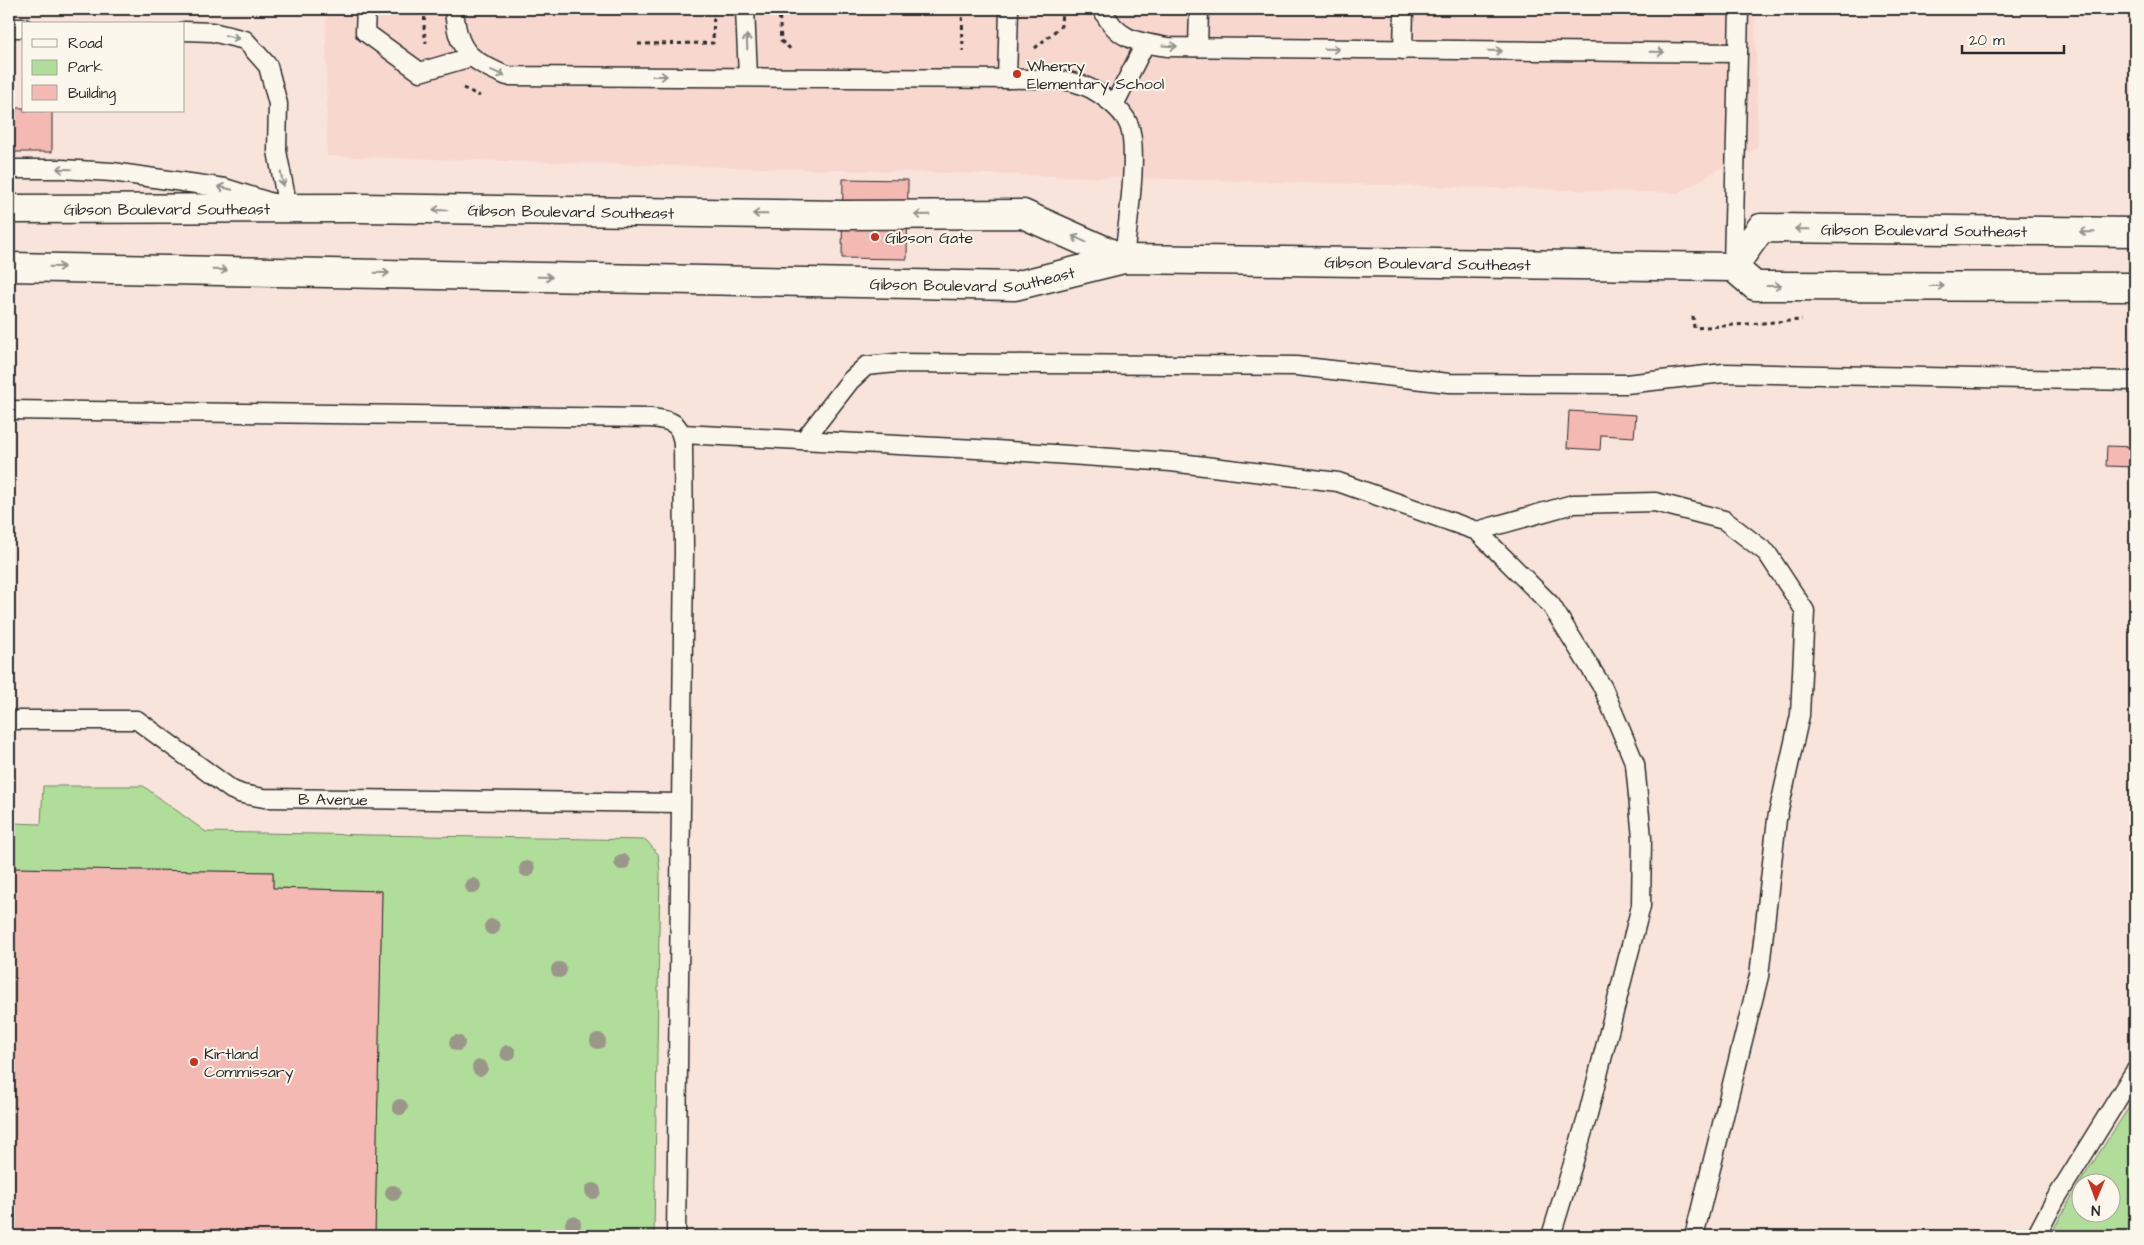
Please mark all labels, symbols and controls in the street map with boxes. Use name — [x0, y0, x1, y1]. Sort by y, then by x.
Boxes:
legend — [22, 22, 185, 112]
scale bar — [1962, 22, 2064, 54]
text: 20 m — [1969, 30, 2005, 51]
text: Road — [68, 33, 103, 54]
one-way arrow — [223, 33, 239, 42]
one-way arrow — [742, 35, 752, 51]
one-way arrow — [1161, 42, 1177, 51]
one-way arrow — [1324, 44, 1340, 53]
one-way arrow — [1486, 46, 1502, 56]
one-way arrow — [1649, 48, 1665, 57]
place label: Wherry Elementary School — [1027, 55, 1164, 96]
text: Park — [68, 57, 103, 78]
one-way arrow — [490, 68, 505, 78]
marker: Wherry Elementary School — [1011, 68, 1023, 80]
one-way arrow — [651, 71, 667, 81]
text: Building — [68, 83, 116, 105]
one-way arrow — [56, 165, 72, 174]
one-way arrow — [278, 170, 288, 186]
one-way arrow — [217, 183, 233, 192]
street label: Gibson Boulevard Southeast — [64, 198, 271, 221]
street label: Gibson Boulevard Southeast — [468, 200, 675, 225]
one-way arrow — [432, 205, 448, 214]
one-way arrow — [752, 209, 768, 219]
one-way arrow — [914, 210, 930, 220]
street label: Gibson Boulevard Southeast — [1821, 219, 2028, 243]
one-way arrow — [1794, 224, 1810, 233]
place label: Gibson Gate — [885, 227, 974, 249]
one-way arrow — [2079, 227, 2095, 237]
marker: Gibson Gate — [869, 231, 881, 243]
one-way arrow — [1072, 234, 1087, 243]
street label: Gibson Boulevard Southeast — [1324, 252, 1531, 276]
street label: Gibson Boulevard Southeast — [869, 261, 1078, 298]
one-way arrow — [49, 262, 65, 272]
one-way arrow — [212, 265, 228, 275]
one-way arrow — [374, 268, 390, 278]
one-way arrow — [536, 272, 553, 282]
one-way arrow — [1766, 281, 1782, 291]
one-way arrow — [1928, 282, 1944, 291]
street label: B Avenue — [298, 788, 368, 811]
place label: Kirtland Commissary — [204, 1043, 294, 1084]
marker: Kirtland Commissary — [188, 1056, 200, 1068]
north arrow — [2072, 1172, 2122, 1222]
text: N — [2091, 1200, 2100, 1220]

